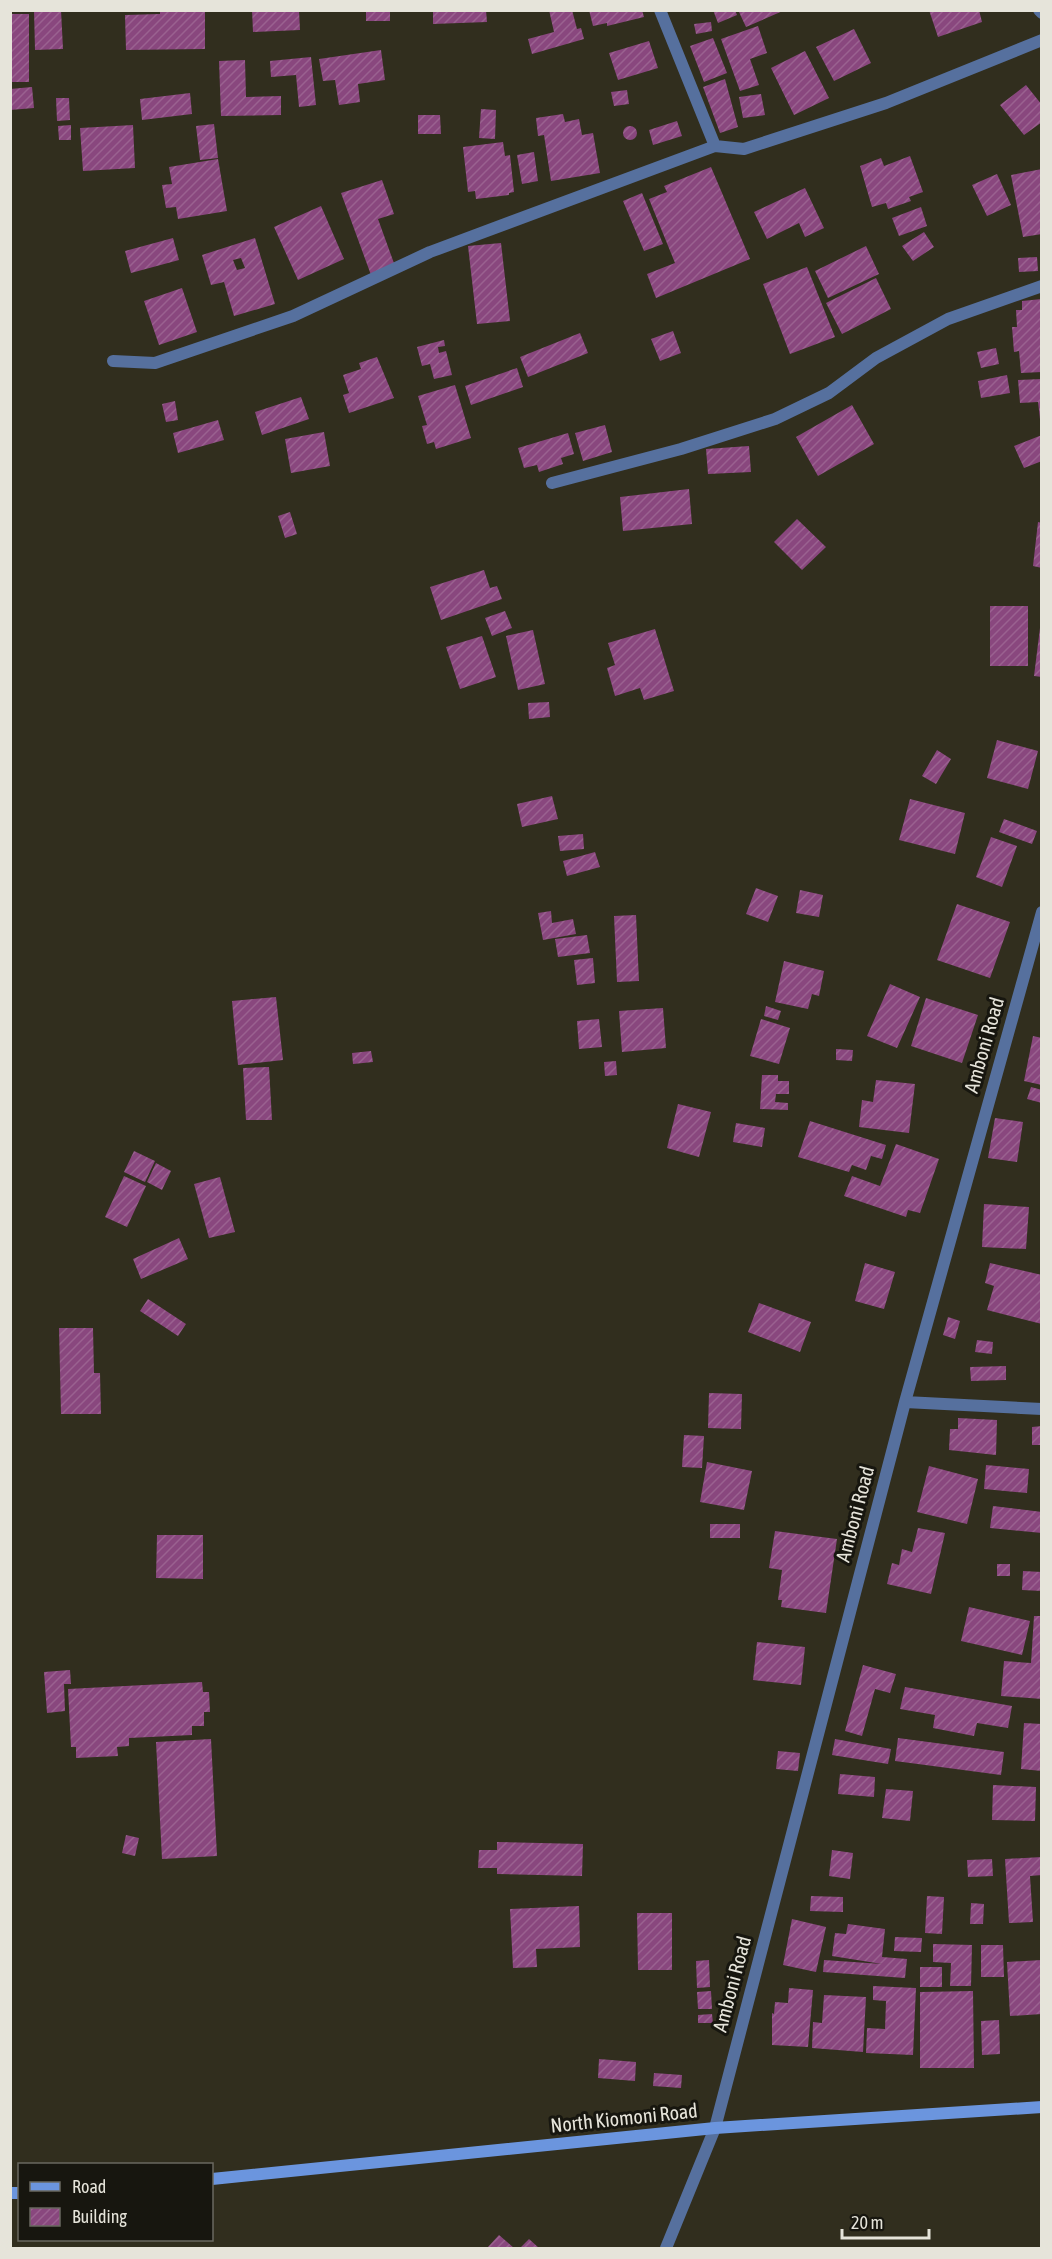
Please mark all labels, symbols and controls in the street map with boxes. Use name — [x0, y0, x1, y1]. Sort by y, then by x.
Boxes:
street label: Amboni Road — [959, 994, 1008, 1095]
street label: Amboni Road — [831, 1463, 878, 1564]
street label: Amboni Road — [708, 1933, 755, 2034]
street label: North Kiomoni Road — [549, 2098, 699, 2137]
legend — [18, 2163, 213, 2241]
text: Road — [72, 2176, 106, 2197]
scale bar — [842, 2202, 929, 2240]
text: Building — [72, 2206, 127, 2227]
text: 20 m — [851, 2212, 883, 2233]

